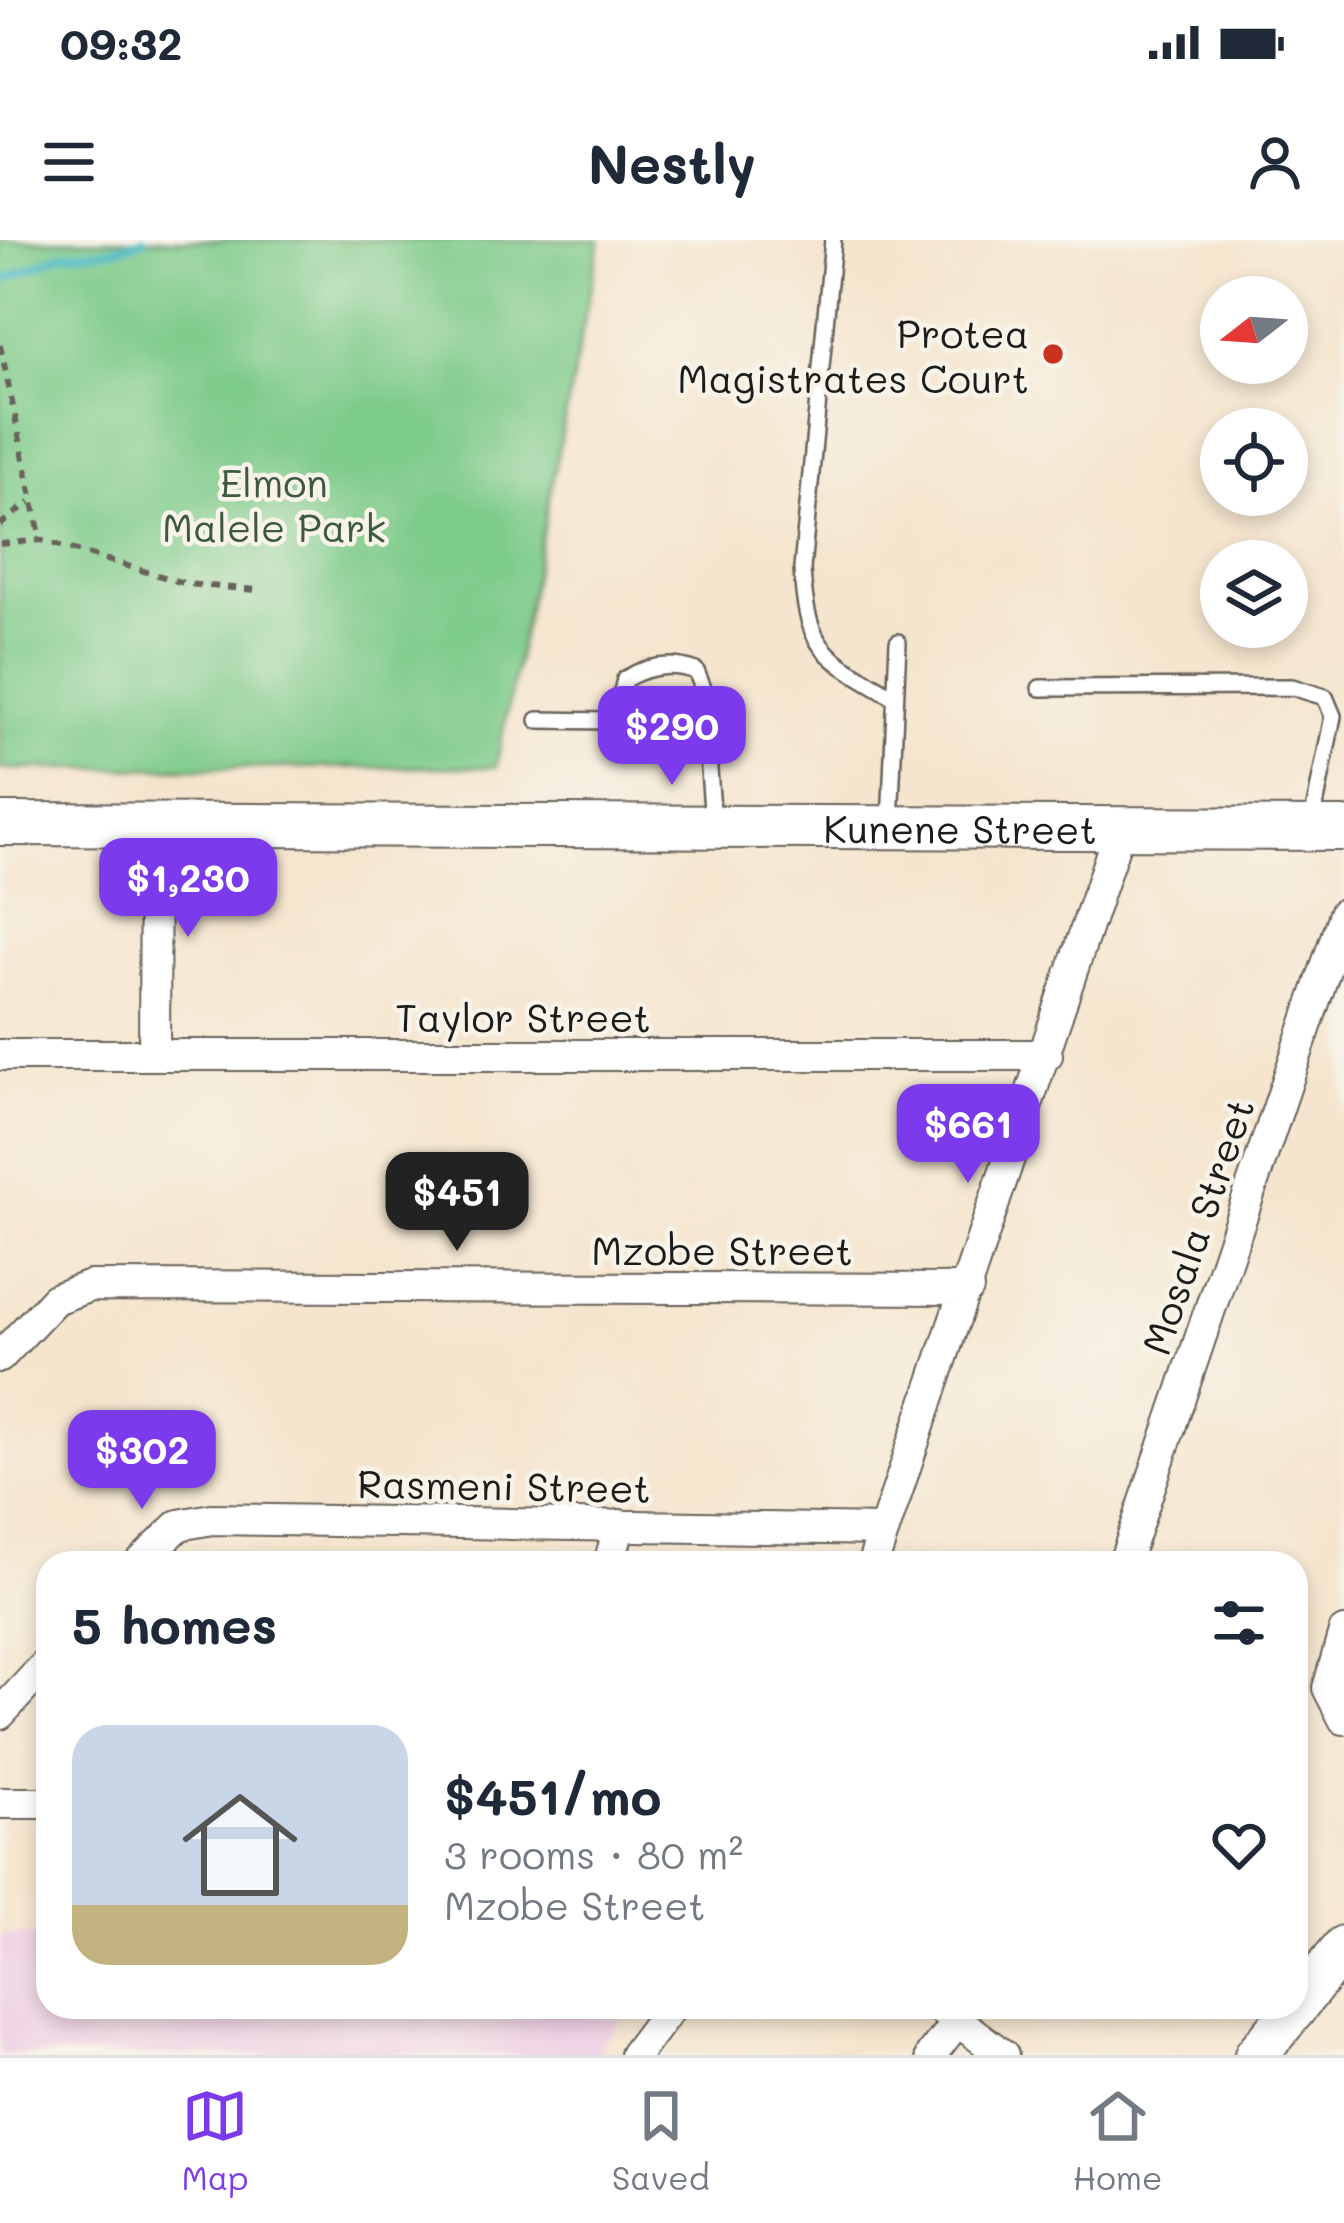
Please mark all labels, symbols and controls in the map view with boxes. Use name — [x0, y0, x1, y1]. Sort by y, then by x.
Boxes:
text: 09:32 — [60, 13, 182, 71]
text: Nestly — [588, 127, 756, 198]
icon: menu — [36, 129, 102, 195]
icon: person — [1242, 129, 1308, 195]
north arrow — [1200, 276, 1308, 384]
map controls — [1200, 276, 1308, 648]
place label: Protea Magistrates Court — [677, 307, 1029, 404]
marker: Protea Magistrates Court — [1040, 341, 1066, 367]
button: locate — [1200, 408, 1308, 516]
park label: Elmon Malele Park — [162, 456, 386, 552]
button: layers — [1200, 540, 1308, 648]
pin: $290 — [601, 686, 743, 788]
text: $290 — [625, 699, 719, 750]
street label: Kunene Street — [823, 802, 1097, 854]
pin: $1,230 — [90, 838, 286, 940]
text: $1,230 — [126, 851, 250, 902]
street label: Taylor Street — [395, 991, 651, 1042]
pin: $661 — [897, 1084, 1039, 1186]
street label: Mosala Street — [1129, 1091, 1265, 1361]
text: $661 — [924, 1097, 1012, 1148]
pin: $451 — [386, 1152, 528, 1254]
text: $451 — [413, 1165, 501, 1216]
street label: Mzobe Street — [591, 1224, 853, 1275]
pin: $302 — [71, 1410, 213, 1512]
text: $302 — [95, 1423, 189, 1474]
street label: Rasmeni Street — [357, 1457, 651, 1513]
text: 5 homes — [72, 1590, 277, 1657]
icon: filters — [1206, 1590, 1272, 1656]
text: $451/mo — [444, 1761, 661, 1828]
icon: home — [168, 1773, 312, 1917]
icon: heart — [1206, 1812, 1272, 1878]
text: 3 rooms · 80 m² — [444, 1828, 743, 1879]
text: Mzobe Street — [444, 1879, 706, 1930]
tab: Map — [181, 2083, 249, 2198]
tab: Saved — [612, 2083, 710, 2198]
tab: Home — [1073, 2083, 1162, 2198]

